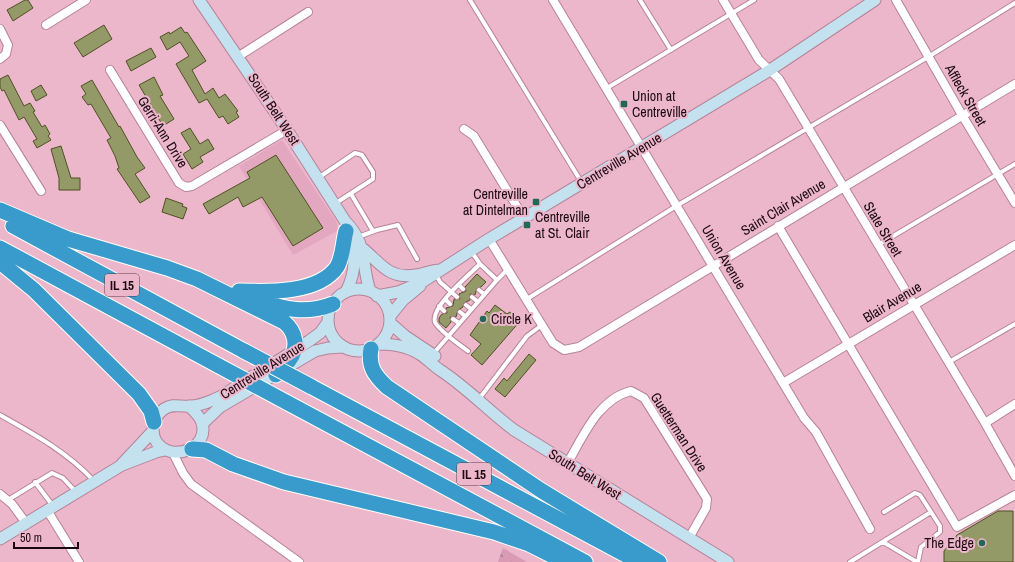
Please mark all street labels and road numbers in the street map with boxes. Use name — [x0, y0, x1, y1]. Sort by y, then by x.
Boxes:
street label: Affleck Street — [941, 60, 991, 129]
street label: South Belt West — [244, 70, 304, 148]
street label: Gerri-Ann Drive — [134, 93, 192, 171]
street label: Centreville Avenue — [573, 129, 665, 193]
street label: Saint Clair Avenue — [737, 175, 829, 239]
street label: State Street — [860, 198, 906, 260]
street label: Union Avenue — [698, 222, 750, 292]
road number: IL 15 — [105, 274, 139, 296]
street label: Blair Avenue — [860, 278, 924, 326]
street label: Centreville Avenue — [216, 337, 308, 403]
street label: Guetterman Drive — [647, 389, 711, 475]
street label: South Belt West — [545, 445, 625, 503]
road number: IL 15 — [457, 463, 491, 485]

